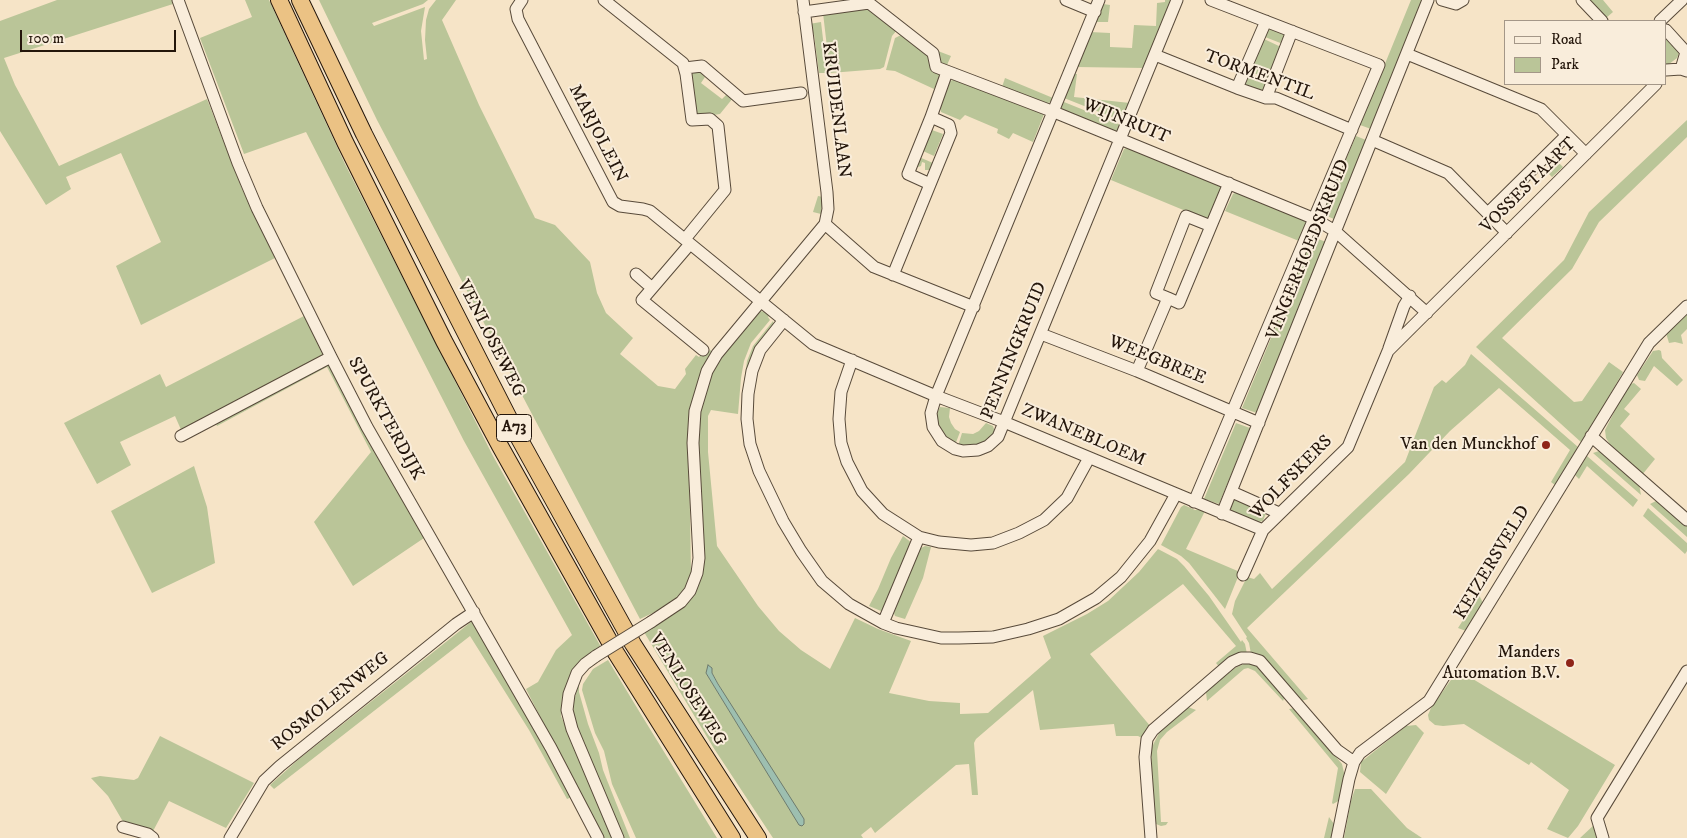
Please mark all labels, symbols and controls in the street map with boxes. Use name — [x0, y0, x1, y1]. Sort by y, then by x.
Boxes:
scale bar — [22, 20, 179, 52]
legend — [1504, 20, 1667, 85]
text: 100 m — [28, 29, 64, 48]
text: Road — [1551, 30, 1582, 49]
street label: KRUIDENLAAN — [816, 41, 854, 179]
street label: TORMENTIL — [1201, 46, 1317, 106]
text: Park — [1551, 55, 1579, 74]
street label: MARJOLEIN — [563, 81, 631, 187]
street label: WIJNRUIT — [1079, 95, 1173, 149]
street label: VOSSESTAART — [1477, 134, 1581, 238]
street label: VINGERHOEDSKRUID — [1263, 157, 1355, 343]
street label: VENLOSEWEG — [451, 277, 529, 401]
street label: PENNINGKRUID — [978, 279, 1052, 423]
street label: WEEGBREE — [1105, 332, 1209, 390]
street label: SPURKTERDIJK — [342, 354, 428, 484]
street label: ZWANEBLOEM — [1018, 400, 1148, 472]
road number: A73 — [496, 414, 532, 442]
street label: WOLFSKERS — [1246, 431, 1338, 525]
place label: Van den Munckhof — [1400, 434, 1536, 456]
marker: Van den Munckhof — [1540, 439, 1552, 451]
street label: KEIZERSVELD — [1451, 502, 1535, 624]
street label: VENLOSEWEG — [644, 630, 730, 750]
place label: Manders Automation B.V. — [1442, 642, 1560, 684]
street label: ROSMOLENWEG — [268, 648, 394, 756]
marker: Manders Automation B.V. — [1564, 657, 1576, 669]

